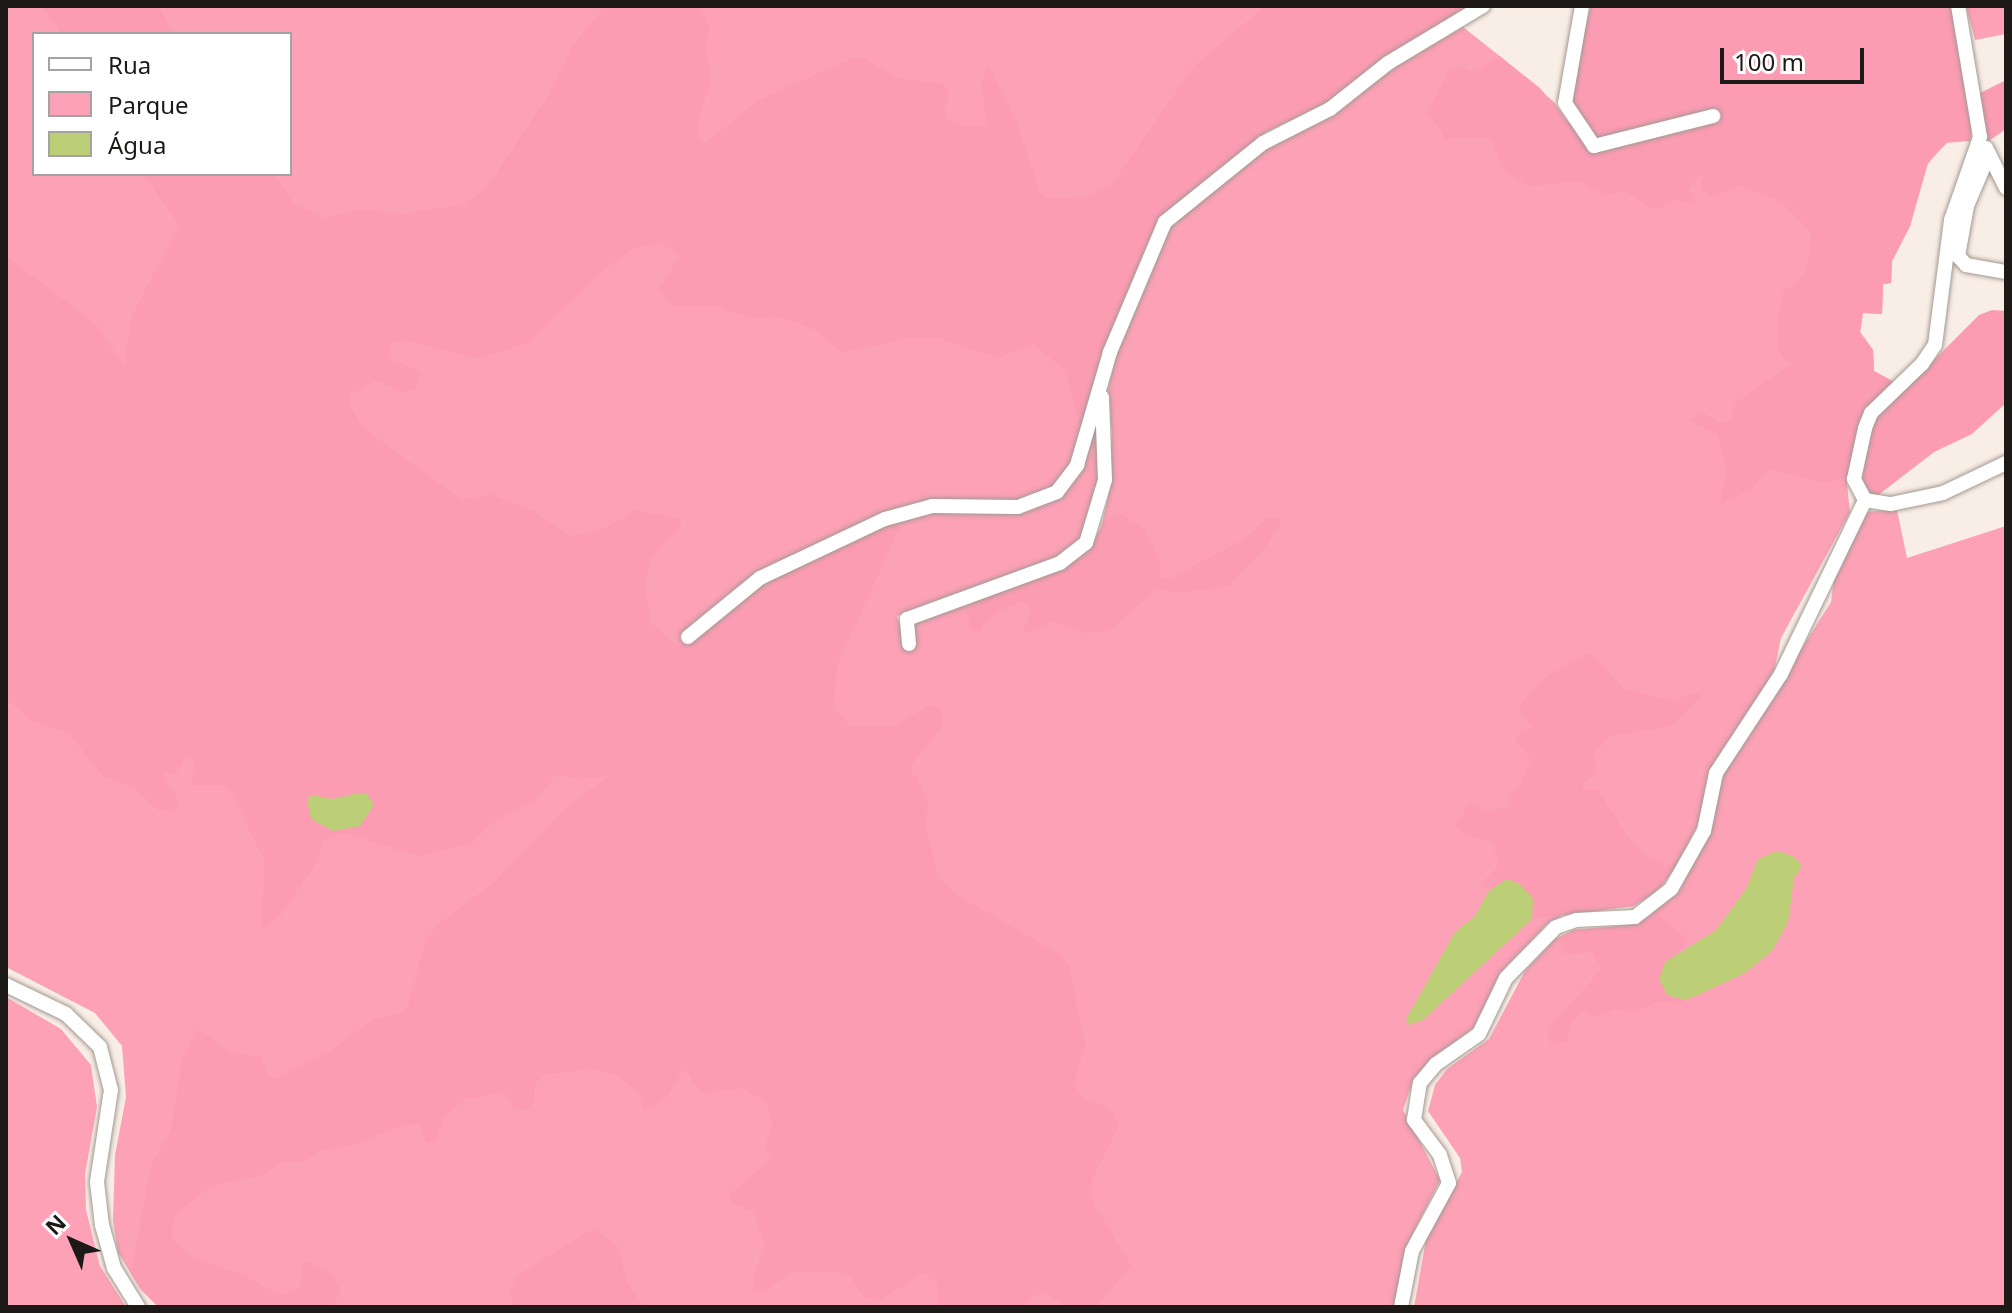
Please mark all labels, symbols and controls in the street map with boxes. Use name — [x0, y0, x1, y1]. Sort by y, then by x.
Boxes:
legend — [32, 32, 292, 176]
scale bar — [1724, 32, 1868, 82]
text: 100 m — [1734, 45, 1804, 78]
text: Rua — [108, 48, 151, 81]
text: Parque — [108, 88, 189, 121]
text: Água — [108, 128, 166, 161]
north arrow — [32, 1201, 112, 1281]
text: N — [38, 1207, 72, 1241]

